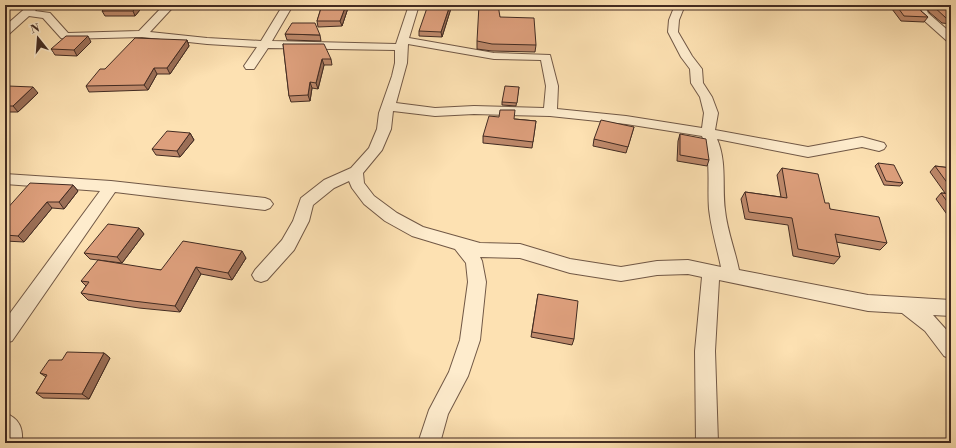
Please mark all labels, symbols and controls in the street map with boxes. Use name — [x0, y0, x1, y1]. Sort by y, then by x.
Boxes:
north arrow — [18, 18, 58, 58]
text: N — [29, 21, 42, 37]

